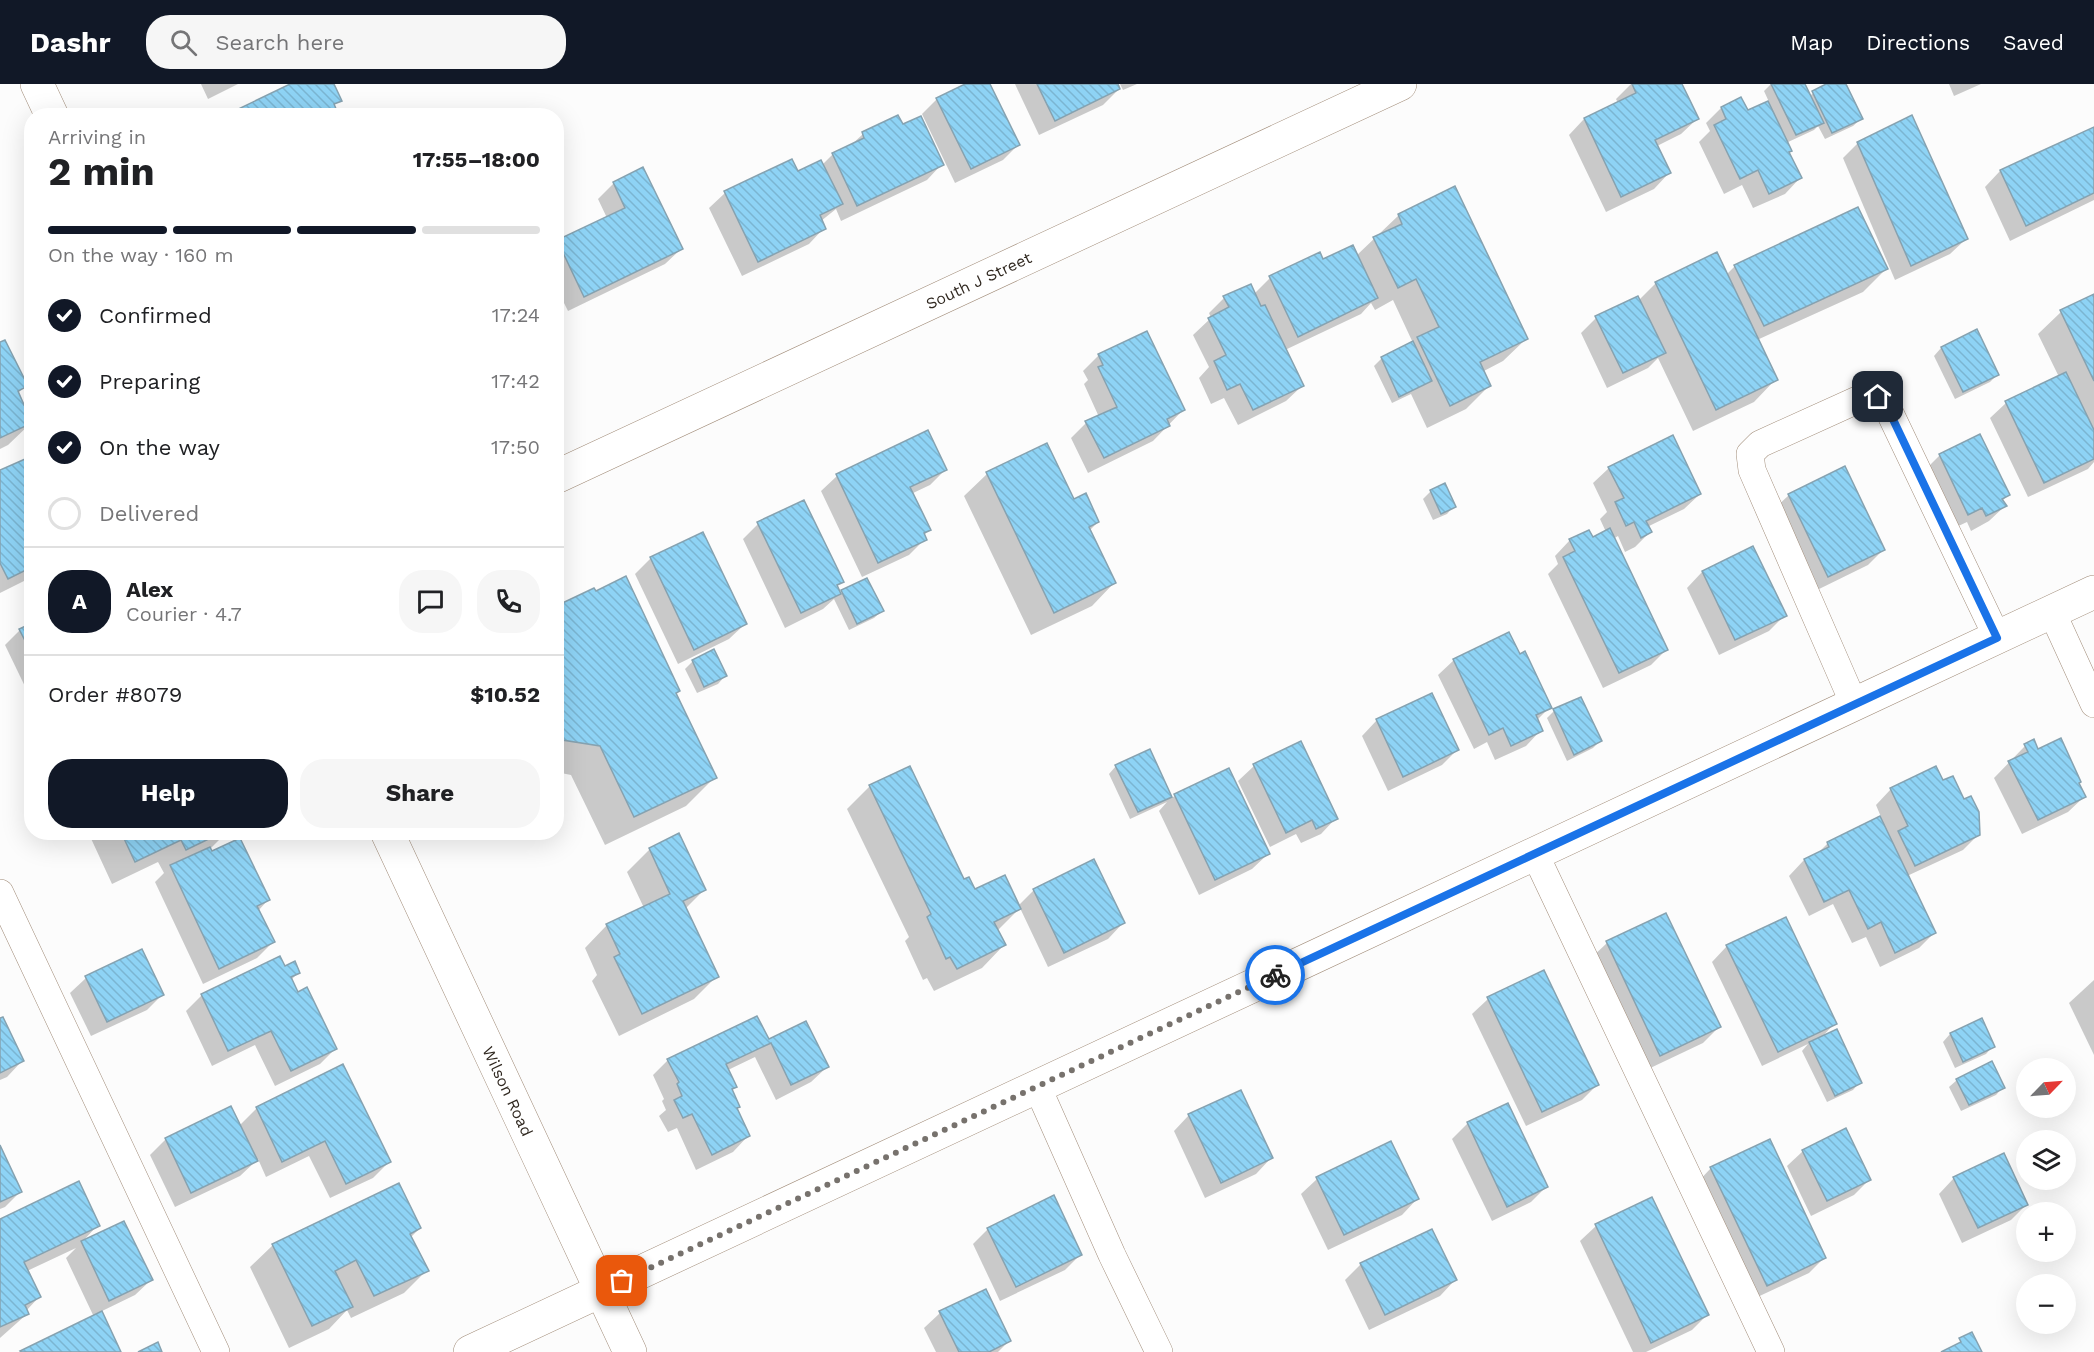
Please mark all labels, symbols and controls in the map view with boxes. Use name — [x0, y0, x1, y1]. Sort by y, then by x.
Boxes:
search box — [146, 15, 566, 69]
text: Dashr — [30, 26, 110, 59]
icon: search — [167, 26, 200, 59]
text: Search here — [215, 30, 344, 55]
text: Map — [1790, 30, 1833, 55]
text: Directions — [1866, 30, 1970, 55]
text: Saved — [2003, 30, 2064, 55]
text: Arriving in — [48, 125, 146, 149]
text: 17:55–18:00 — [413, 147, 540, 172]
text: 2 min — [48, 149, 155, 194]
text: On the way · 160 m — [48, 243, 233, 267]
street label: South J Street — [923, 248, 1035, 313]
icon: check — [48, 299, 81, 332]
text: Confirmed — [99, 303, 212, 328]
text: 17:24 — [492, 303, 540, 327]
icon: check — [48, 365, 81, 398]
text: Preparing — [99, 369, 200, 394]
text: 17:42 — [491, 369, 540, 393]
pin — [1852, 371, 1903, 422]
icon: home — [1861, 380, 1894, 413]
icon: check — [48, 431, 81, 464]
text: On the way — [99, 435, 220, 460]
text: 17:50 — [491, 435, 540, 459]
text: Delivered — [99, 501, 199, 526]
button: chat — [399, 570, 462, 633]
button: phone — [477, 570, 540, 633]
text: Alex — [126, 577, 173, 602]
text: A — [72, 589, 87, 614]
text: Courier · 4.7 — [126, 602, 242, 626]
text: Order #8079 — [48, 682, 182, 707]
text: $10.52 — [470, 682, 540, 707]
button: Help — [48, 759, 288, 828]
button: Share — [300, 759, 540, 828]
courier — [1245, 945, 1305, 1005]
icon: bike — [1259, 959, 1292, 992]
street label: Wilson Road — [478, 1043, 537, 1139]
north arrow — [2016, 1058, 2076, 1118]
map controls — [2016, 1058, 2076, 1334]
button: layers — [2016, 1130, 2076, 1190]
button: + — [2016, 1202, 2076, 1262]
pin — [596, 1255, 647, 1306]
icon: bag — [605, 1264, 638, 1297]
button: − — [2016, 1274, 2076, 1334]

